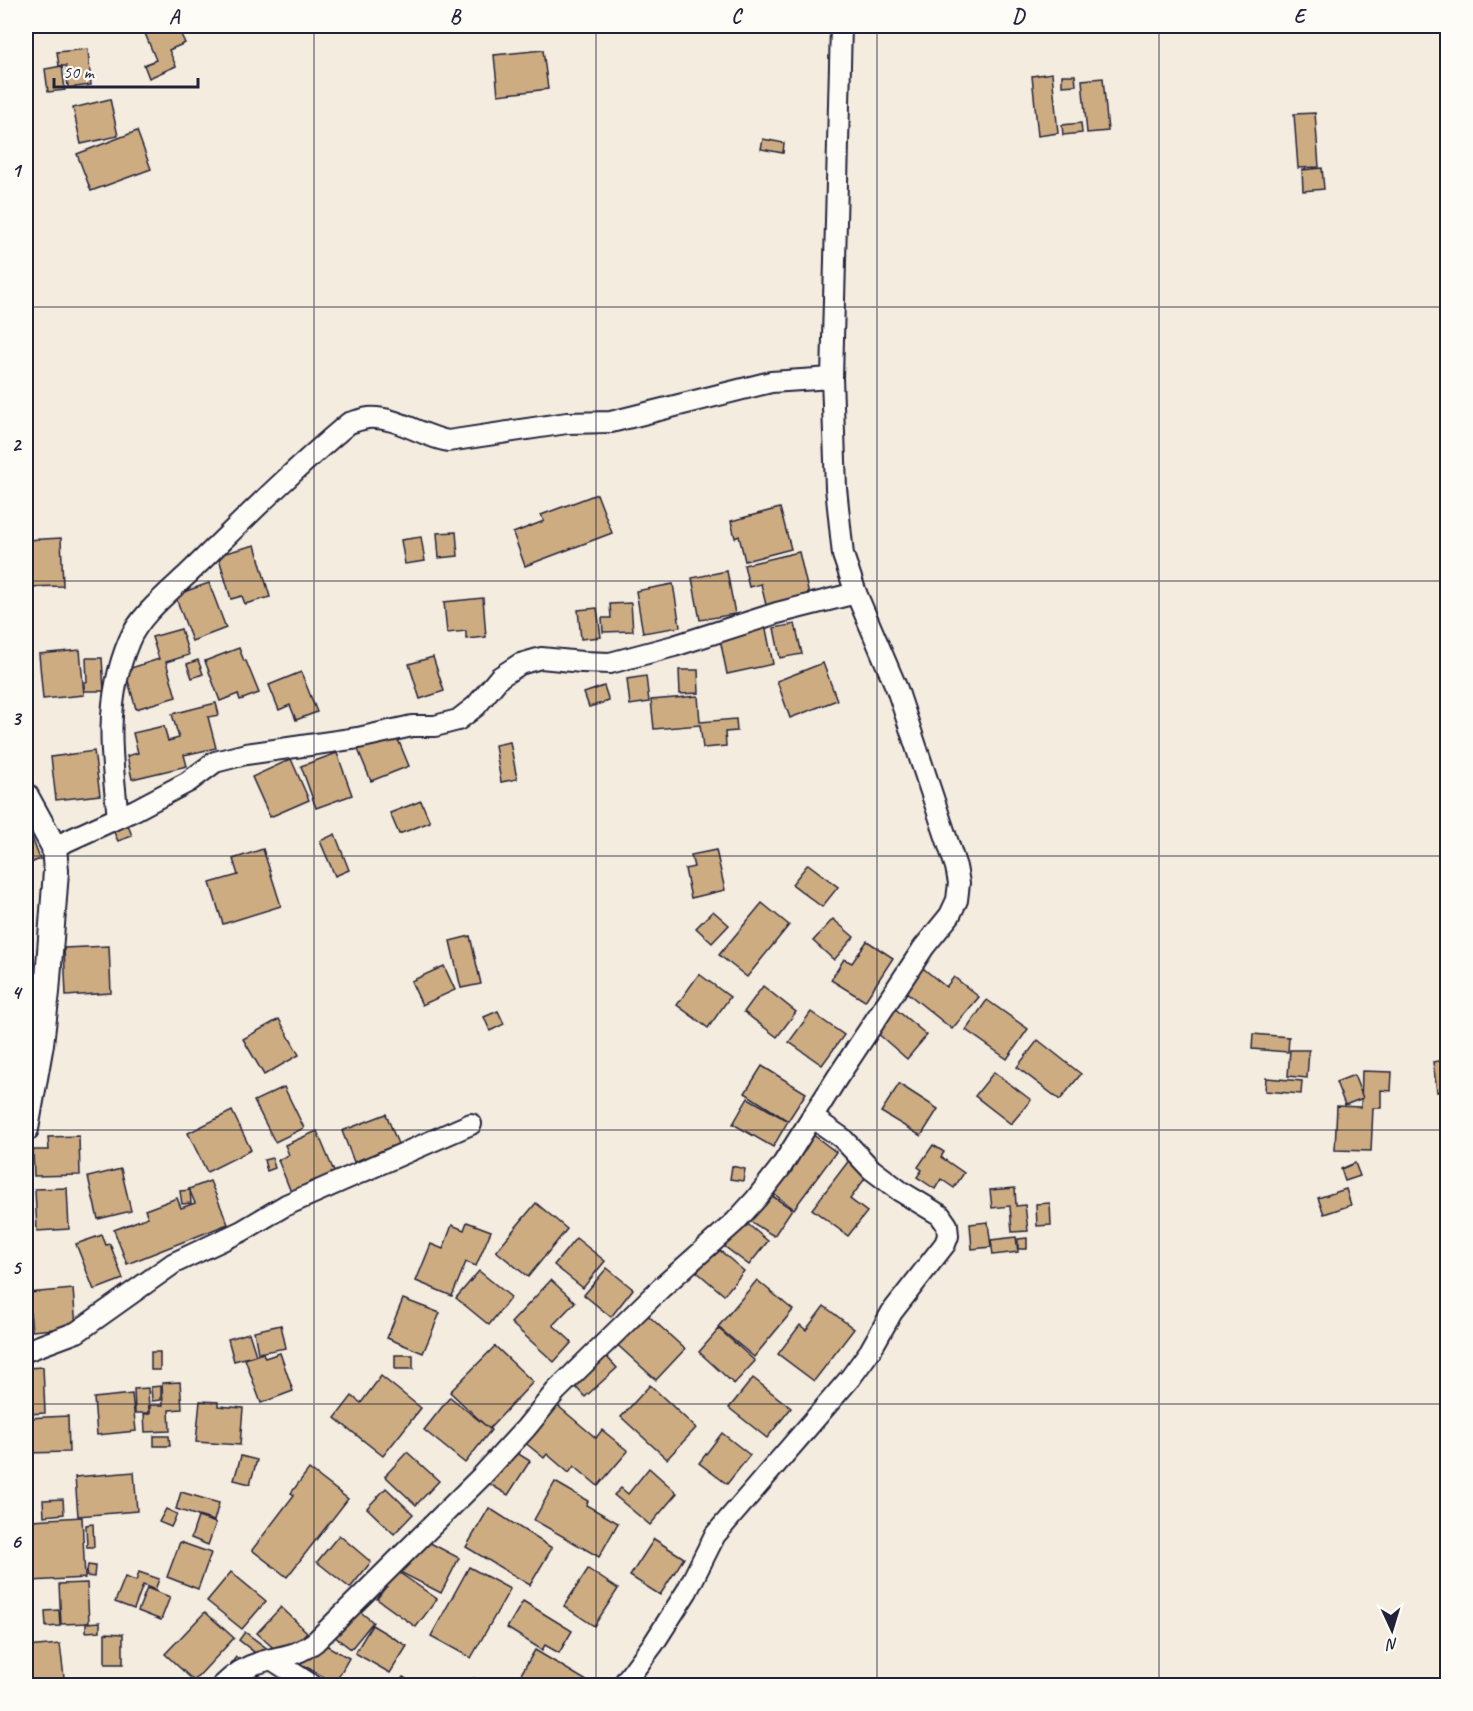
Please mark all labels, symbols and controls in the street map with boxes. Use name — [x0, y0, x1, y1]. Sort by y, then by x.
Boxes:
text: A — [169, 4, 181, 29]
text: B — [450, 4, 462, 29]
text: C — [731, 4, 743, 29]
text: D — [1012, 4, 1026, 29]
text: E — [1294, 4, 1308, 29]
scale bar — [54, 51, 198, 89]
text: 50 m — [63, 61, 96, 83]
text: 1 — [12, 158, 23, 183]
text: 2 — [12, 432, 23, 457]
text: 3 — [12, 706, 23, 731]
text: 4 — [12, 980, 24, 1005]
text: 5 — [12, 1255, 23, 1280]
text: 6 — [11, 1529, 22, 1554]
north arrow — [1362, 1600, 1422, 1660]
text: N — [1384, 1634, 1399, 1655]

